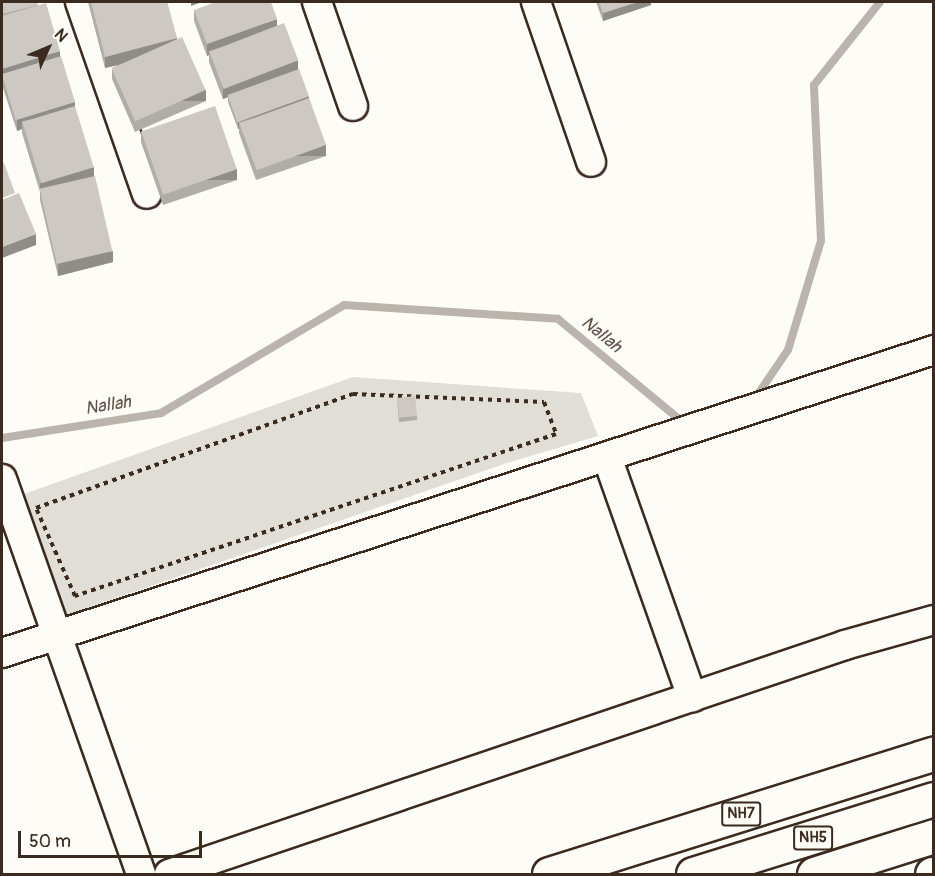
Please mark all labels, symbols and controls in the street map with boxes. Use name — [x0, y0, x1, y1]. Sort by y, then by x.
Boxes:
north arrow — [18, 18, 78, 78]
text: N — [50, 25, 72, 46]
water label: Nallah — [576, 312, 626, 358]
water label: Nallah — [84, 392, 132, 420]
road number: NH7 — [720, 802, 762, 826]
scale bar — [21, 819, 206, 857]
road number: NH5 — [792, 826, 834, 850]
text: 50 m — [29, 830, 71, 853]

